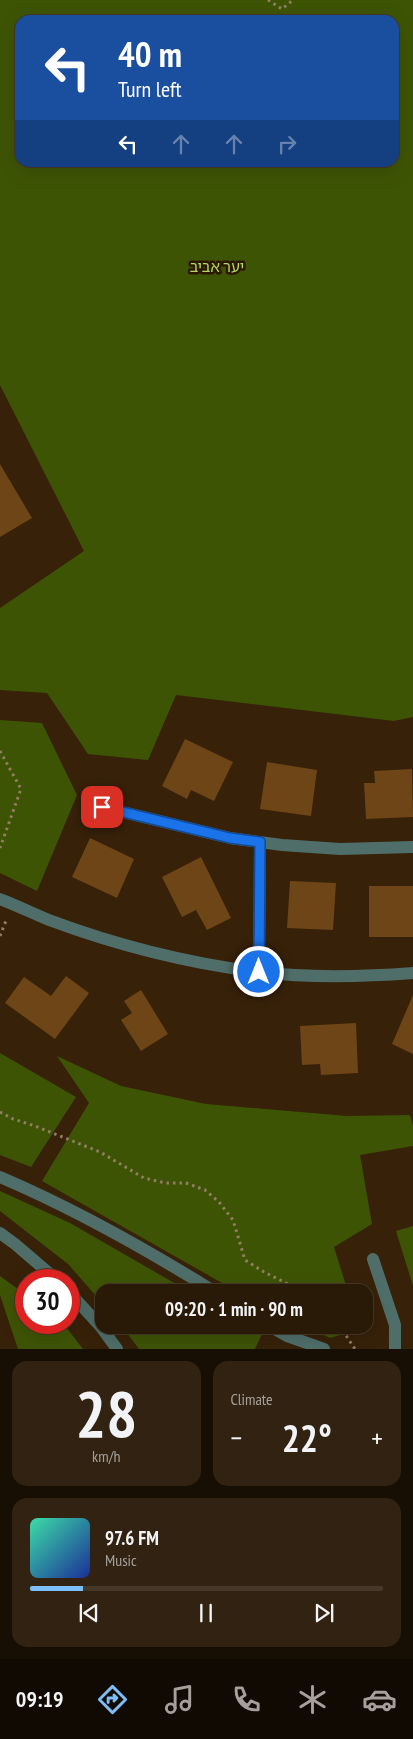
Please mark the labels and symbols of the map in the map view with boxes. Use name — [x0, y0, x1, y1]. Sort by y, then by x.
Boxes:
park label: יער אביב — [190, 257, 244, 276]
pin — [81, 786, 123, 828]
position arrow — [232, 945, 284, 997]
speed limit sign: 30 — [15, 1269, 80, 1334]

